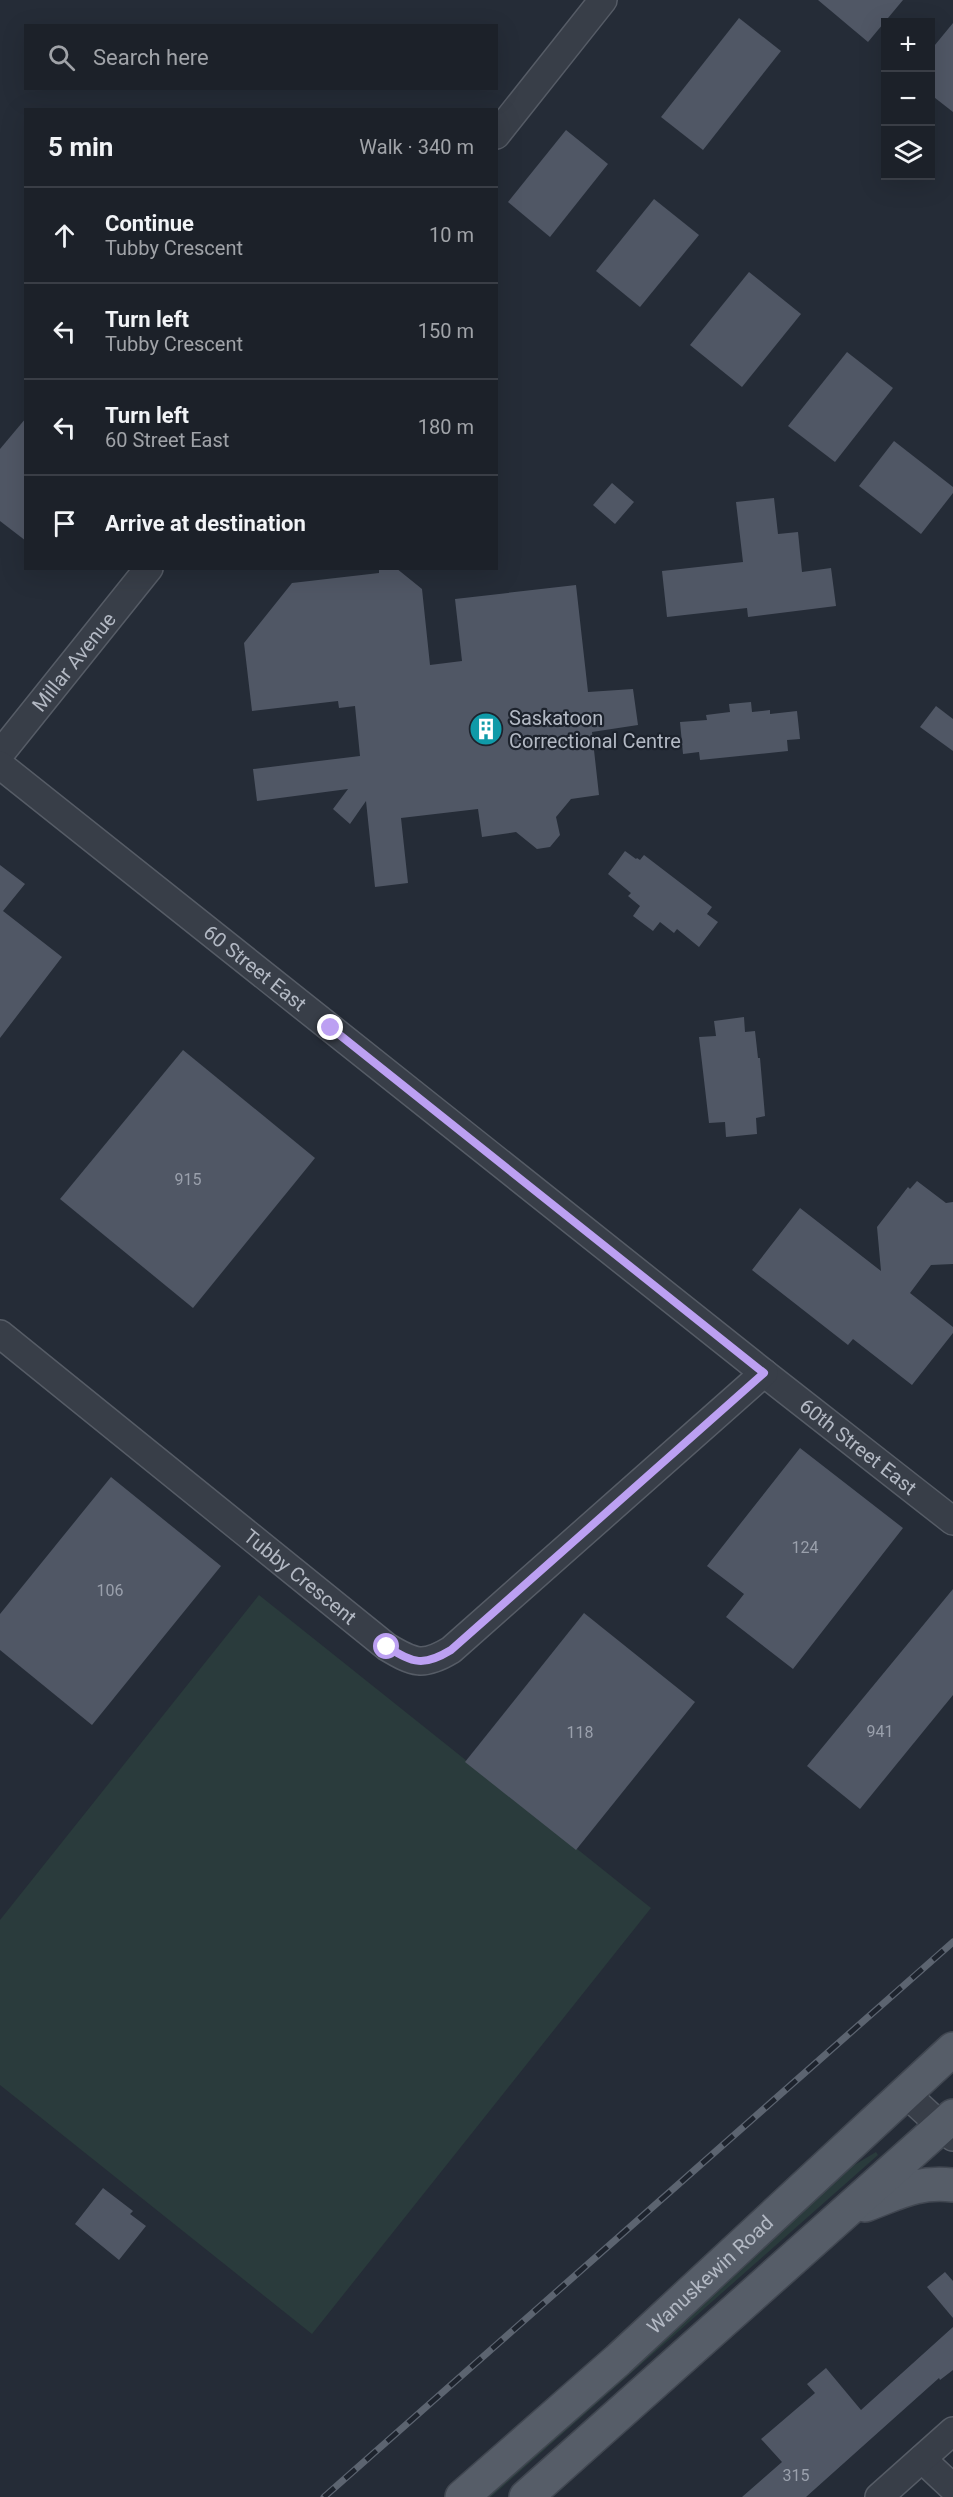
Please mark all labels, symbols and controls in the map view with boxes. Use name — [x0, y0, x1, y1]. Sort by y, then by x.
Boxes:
map controls — [881, 18, 935, 180]
button: + — [881, 18, 935, 72]
search box — [24, 24, 498, 90]
icon: search — [45, 41, 78, 74]
text: Search here — [93, 45, 209, 70]
button: − — [881, 72, 935, 126]
button: layers — [881, 126, 935, 180]
text: 5 min — [48, 132, 113, 162]
text: Walk · 340 m — [359, 135, 474, 159]
text: Continue — [105, 211, 194, 236]
icon: ahead — [48, 219, 81, 252]
text: 10 m — [429, 223, 474, 247]
text: Tubby Crescent — [105, 236, 243, 260]
text: Turn left — [105, 307, 189, 332]
icon: left — [48, 315, 81, 348]
text: 150 m — [418, 319, 474, 343]
text: Tubby Crescent — [105, 332, 243, 356]
text: Turn left — [105, 403, 189, 428]
icon: left — [48, 411, 81, 444]
text: 180 m — [418, 415, 474, 439]
text: 60 Street East — [105, 428, 229, 452]
icon: arrive — [48, 507, 81, 540]
text: Arrive at destination — [105, 511, 306, 536]
street label: Millar Avenue — [27, 608, 121, 716]
place label: Saskatoon Correctional Centre — [509, 706, 681, 753]
building icon: Saskatoon Correctional Centre — [468, 711, 504, 747]
street label: 60 Street East — [199, 920, 311, 1016]
route end — [317, 1014, 343, 1040]
house number: 915 — [175, 1170, 201, 1189]
street label: 60th Street East — [795, 1394, 921, 1500]
street label: Tubby Crescent — [239, 1524, 361, 1629]
house number: 124 — [792, 1538, 818, 1557]
house number: 106 — [97, 1581, 123, 1600]
route start — [373, 1633, 399, 1659]
house number: 941 — [867, 1722, 893, 1741]
house number: 118 — [567, 1723, 593, 1742]
street label: Wanuskewin Road — [642, 2210, 778, 2339]
house number: 315 — [783, 2466, 809, 2485]

